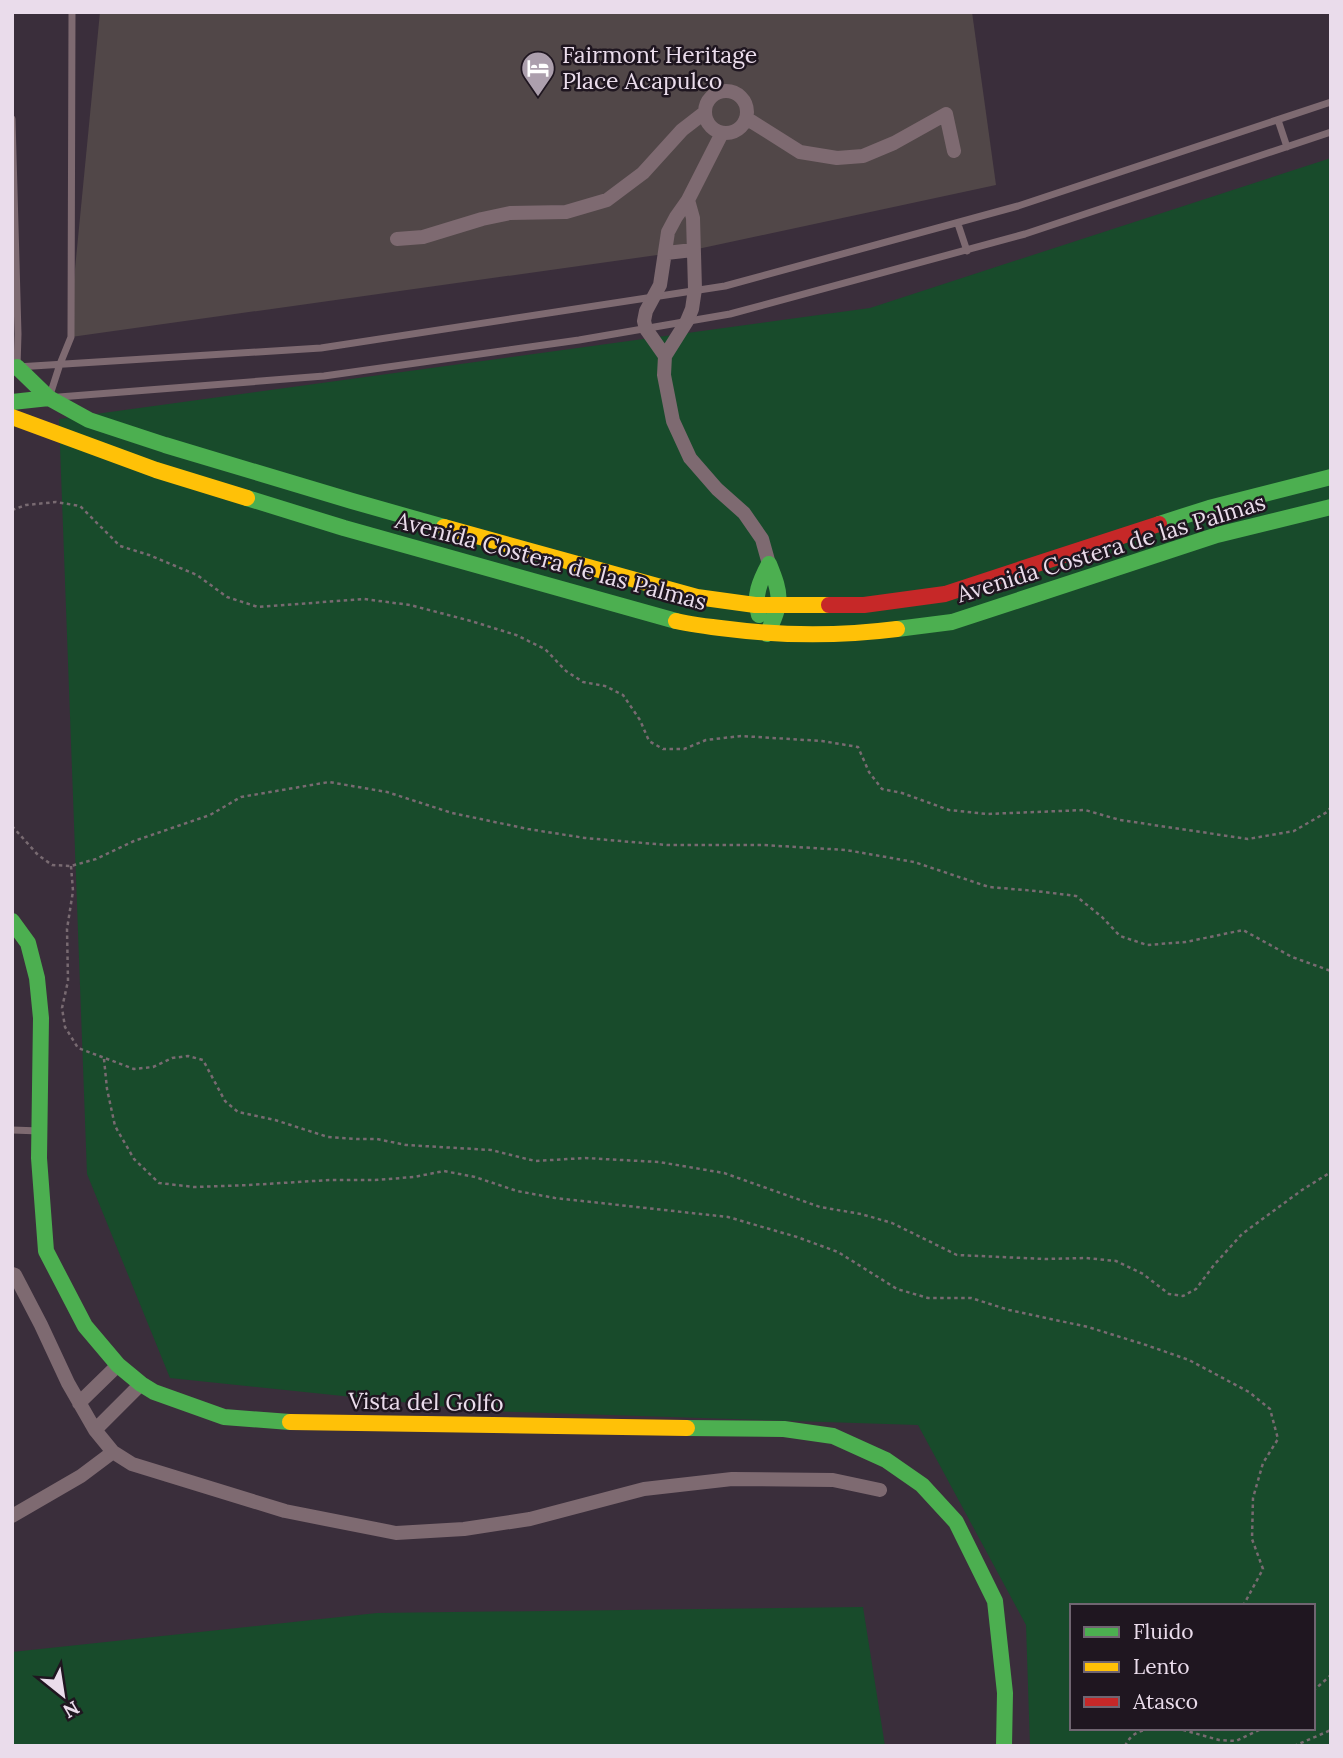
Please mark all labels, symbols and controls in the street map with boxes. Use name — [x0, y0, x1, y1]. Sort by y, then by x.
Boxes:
place label: Fairmont Heritage Place Acapulco — [562, 40, 757, 95]
hotel icon: Fairmont Heritage Place Acapulco — [519, 49, 557, 98]
street label: Avenida Costera de las Palmas — [952, 487, 1269, 609]
street label: Avenida Costera de las Palmas — [391, 505, 710, 616]
street label: Vista del Golfo — [347, 1386, 504, 1417]
legend — [1070, 1604, 1315, 1730]
text: Fluido — [1133, 1618, 1194, 1645]
text: Lento — [1133, 1653, 1190, 1680]
north arrow — [28, 1660, 98, 1730]
text: Atasco — [1132, 1688, 1198, 1715]
text: N — [59, 1696, 84, 1724]

